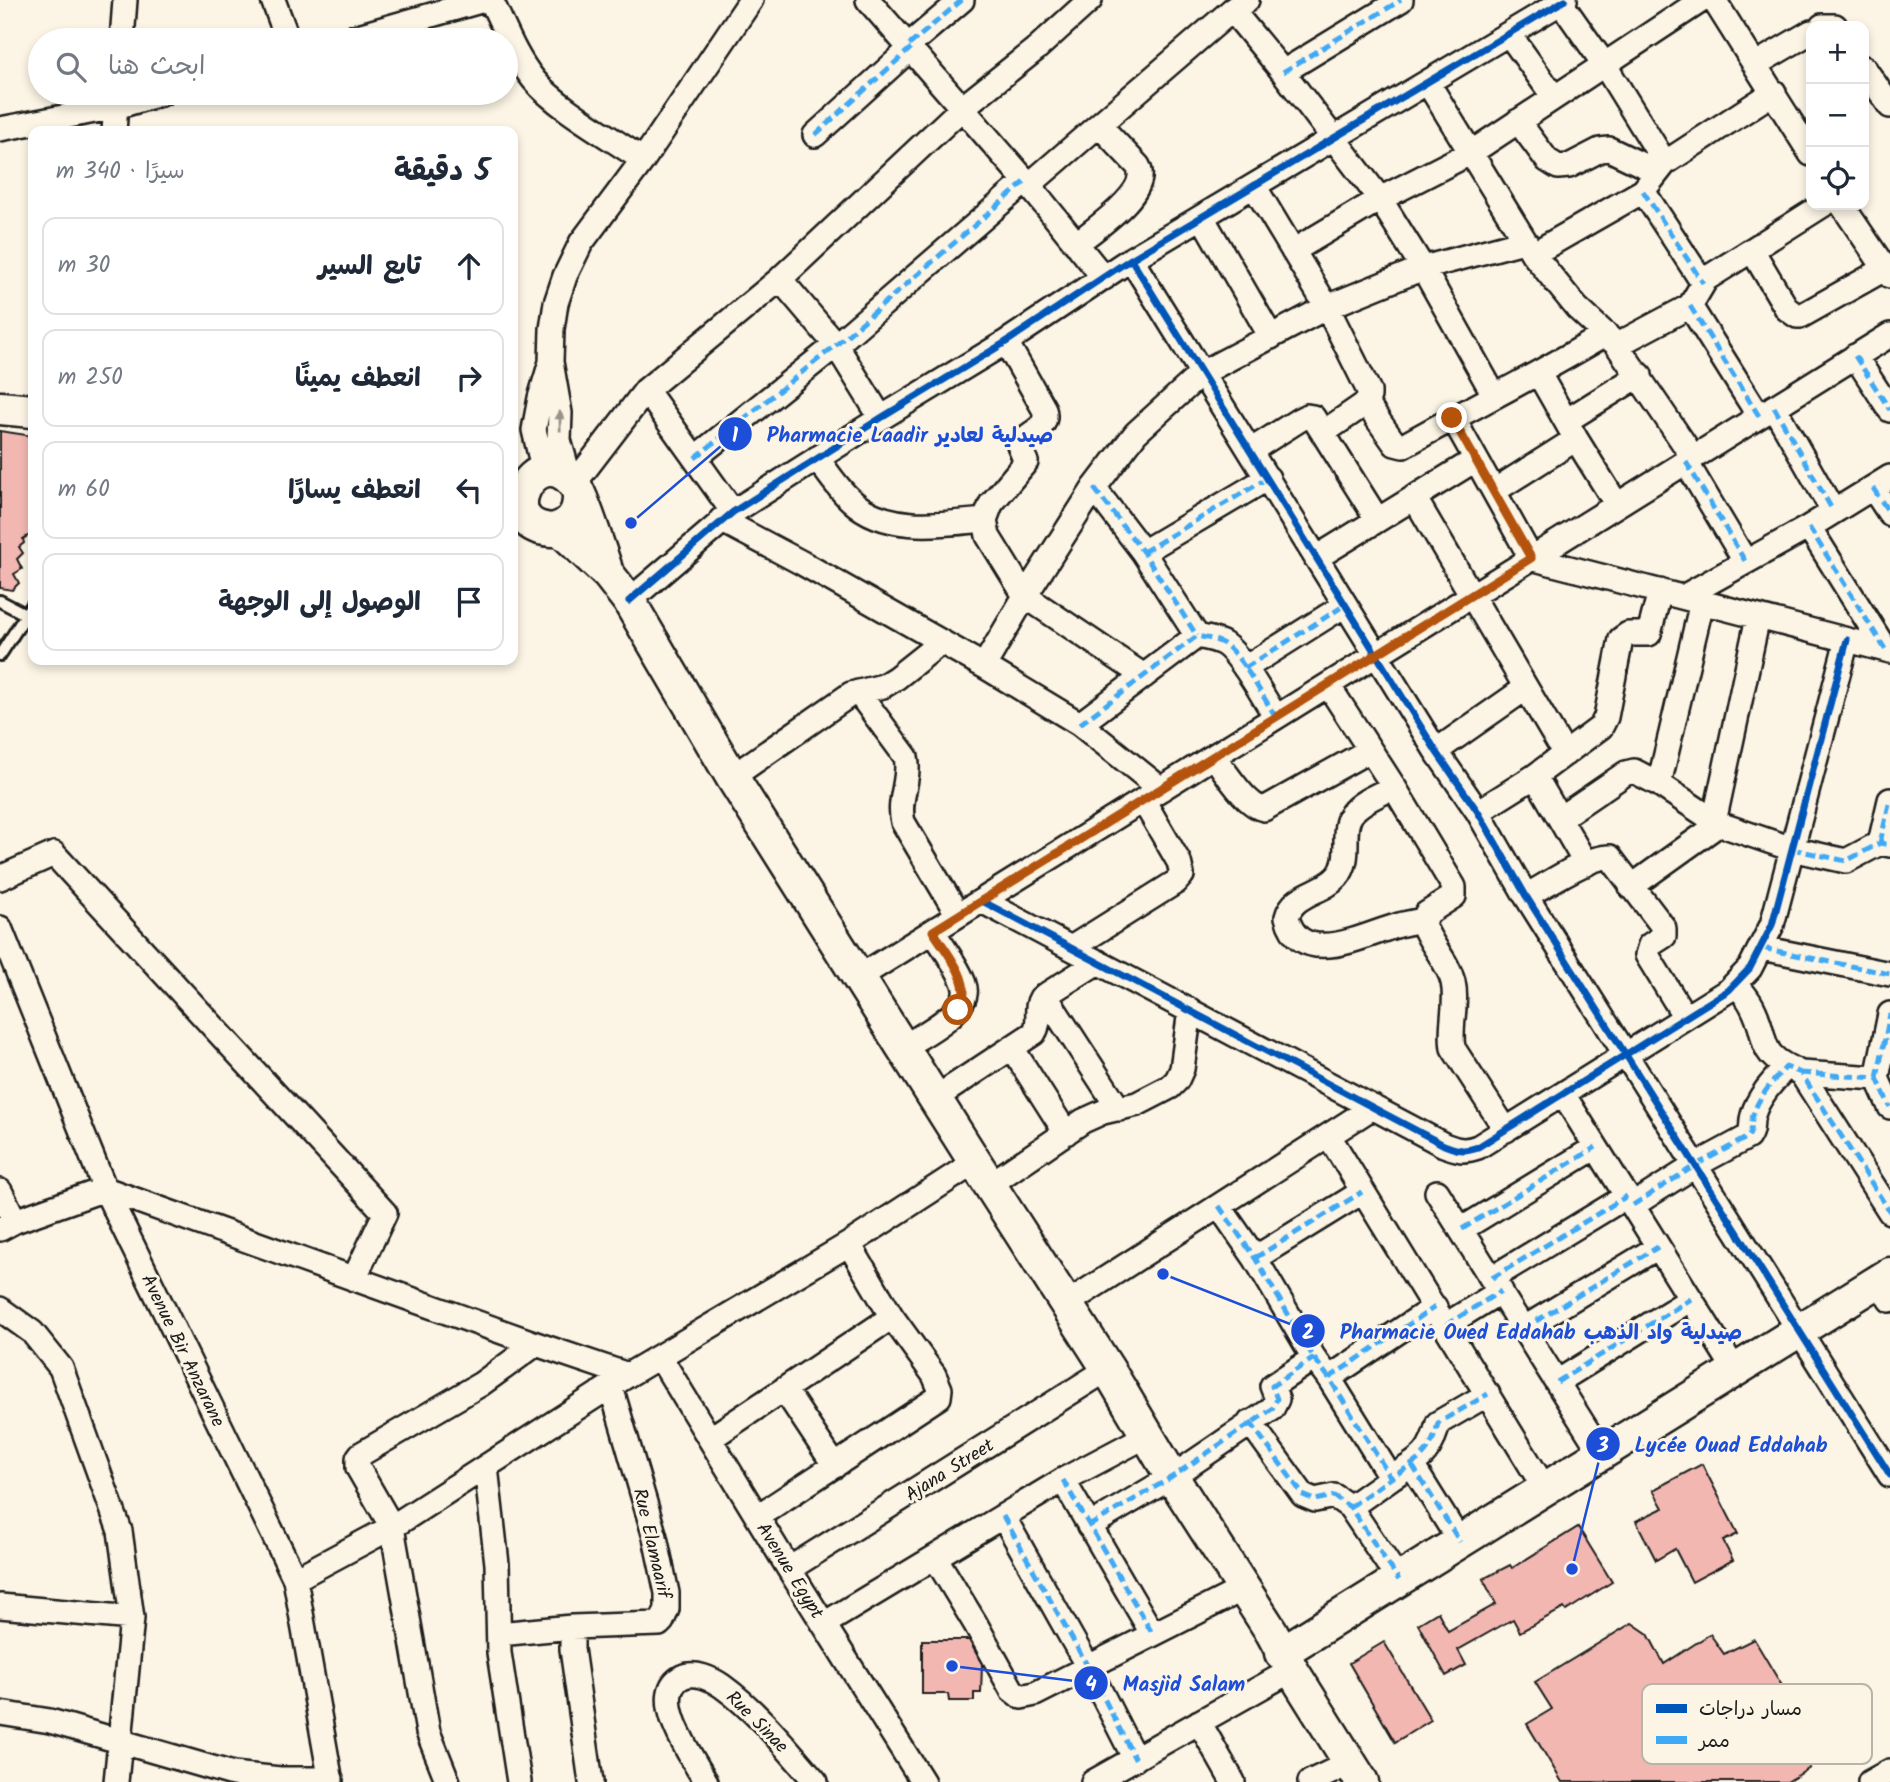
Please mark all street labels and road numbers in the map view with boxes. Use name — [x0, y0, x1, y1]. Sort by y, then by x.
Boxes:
street label: Avenue Bir Anzarane — [132, 1269, 232, 1433]
street label: Ajana Street — [900, 1431, 1001, 1510]
street label: Rue Elamaarif — [624, 1486, 679, 1603]
street label: Avenue Egypt — [748, 1517, 831, 1626]
street label: Rue Sinae — [718, 1684, 795, 1761]

